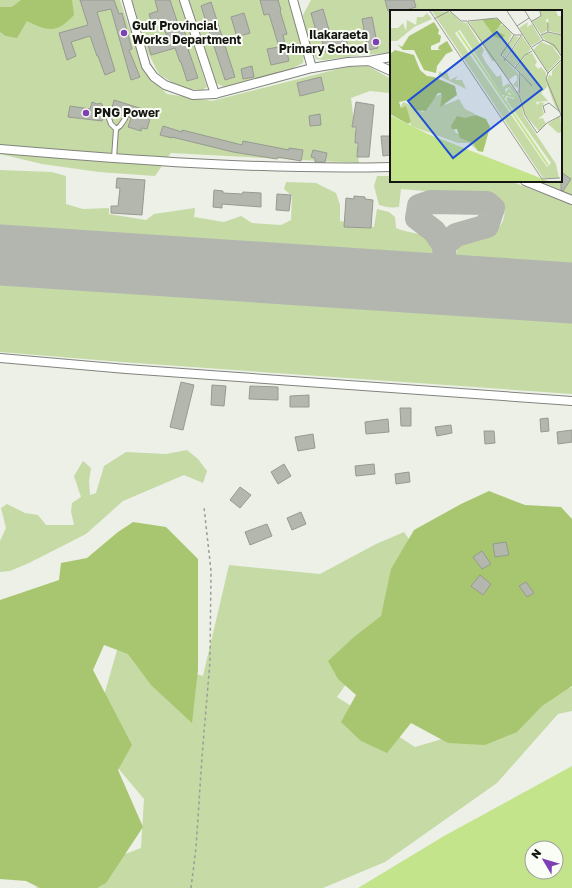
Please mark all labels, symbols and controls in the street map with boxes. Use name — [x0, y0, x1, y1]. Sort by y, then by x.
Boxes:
inset map — [390, 10, 562, 182]
place label: Gulf Provincial Works Department — [132, 18, 241, 47]
place label: Ilakaraeta Primary School — [279, 27, 368, 56]
marker: Gulf Provincial Works Department — [119, 28, 129, 38]
marker: Ilakaraeta Primary School — [371, 37, 381, 47]
place label: PNG Power — [94, 105, 160, 120]
marker: PNG Power — [81, 108, 91, 118]
north arrow — [524, 840, 564, 880]
text: N — [528, 846, 543, 861]

